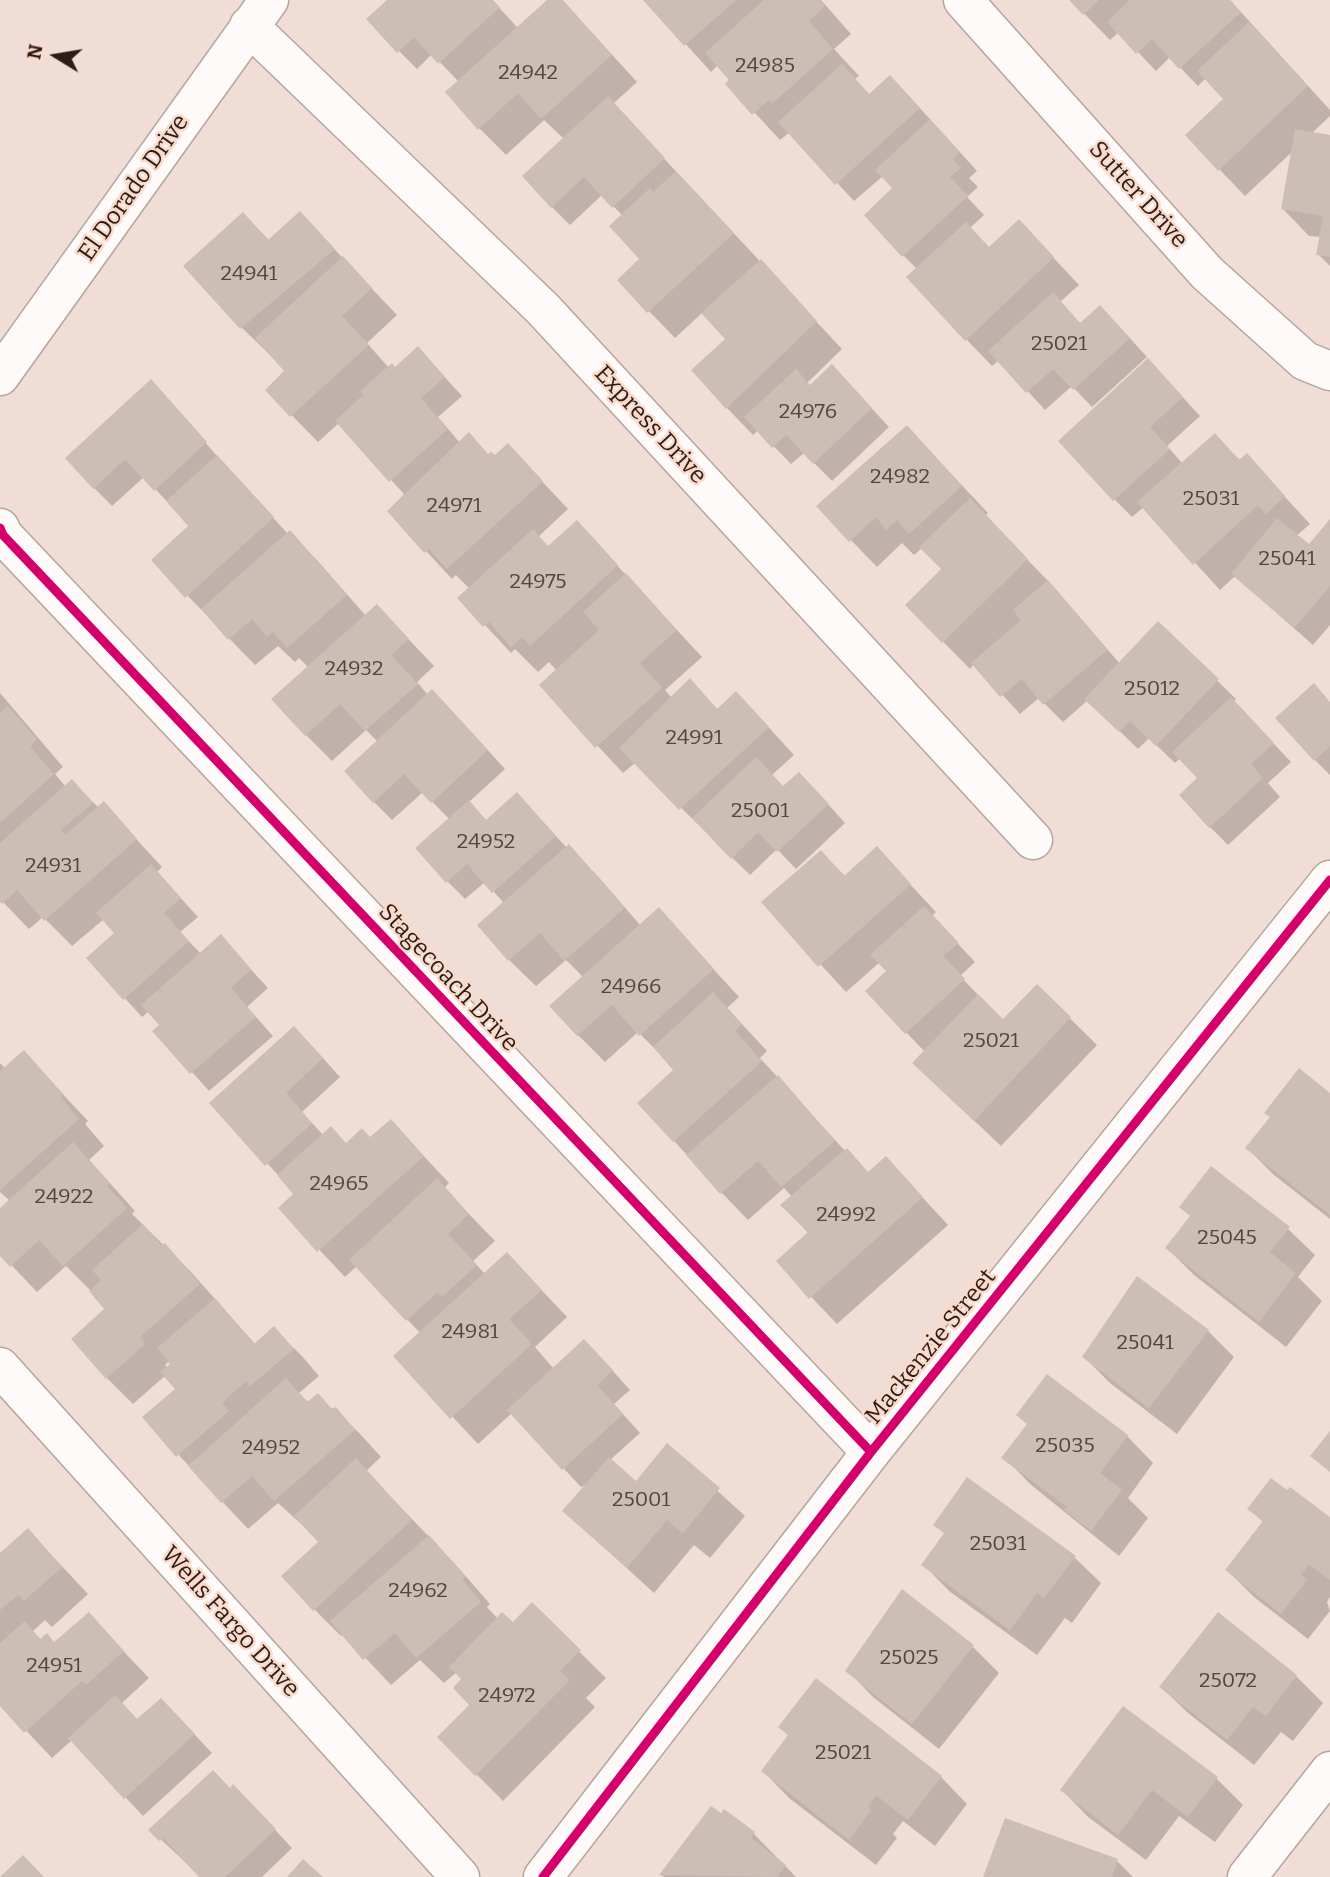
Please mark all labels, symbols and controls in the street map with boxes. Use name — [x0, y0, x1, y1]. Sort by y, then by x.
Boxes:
north arrow — [21, 21, 91, 91]
text: N — [22, 43, 48, 61]
house number: 24985 — [735, 53, 795, 79]
house number: 24942 — [498, 60, 558, 86]
street label: El Dorado Drive — [73, 109, 195, 267]
street label: Sutter Drive — [1083, 136, 1193, 254]
house number: 24941 — [221, 261, 277, 287]
house number: 25021 — [1031, 331, 1087, 357]
street label: Express Drive — [588, 360, 712, 490]
house number: 24976 — [779, 399, 837, 425]
house number: 24982 — [870, 464, 930, 490]
house number: 25031 — [1183, 486, 1239, 512]
house number: 24971 — [427, 493, 481, 519]
house number: 25041 — [1259, 546, 1315, 572]
house number: 24975 — [509, 569, 567, 595]
house number: 24932 — [325, 656, 383, 682]
house number: 25012 — [1124, 676, 1180, 702]
house number: 24991 — [666, 725, 722, 751]
house number: 25001 — [731, 798, 789, 824]
house number: 24952 — [457, 829, 515, 855]
house number: 24931 — [25, 853, 81, 879]
street label: Stagecoach Drive — [372, 898, 524, 1058]
house number: 24966 — [601, 974, 661, 1000]
house number: 25021 — [963, 1028, 1019, 1054]
house number: 24965 — [309, 1171, 369, 1197]
house number: 24922 — [35, 1184, 93, 1210]
house number: 24992 — [816, 1202, 876, 1228]
house number: 25045 — [1197, 1225, 1257, 1251]
street label: Mackenzie Street — [860, 1264, 1002, 1430]
house number: 24981 — [441, 1319, 499, 1345]
house number: 25041 — [1117, 1330, 1173, 1356]
house number: 25035 — [1035, 1433, 1095, 1459]
house number: 24952 — [242, 1435, 300, 1461]
house number: 25001 — [612, 1487, 670, 1513]
house number: 25031 — [970, 1531, 1026, 1557]
street label: Wells Fargo Drive — [155, 1541, 305, 1703]
house number: 24962 — [388, 1578, 448, 1604]
house number: 25025 — [880, 1645, 938, 1671]
house number: 24951 — [26, 1653, 82, 1679]
house number: 25072 — [1199, 1668, 1257, 1694]
house number: 24972 — [478, 1683, 536, 1709]
house number: 25021 — [815, 1740, 871, 1766]

